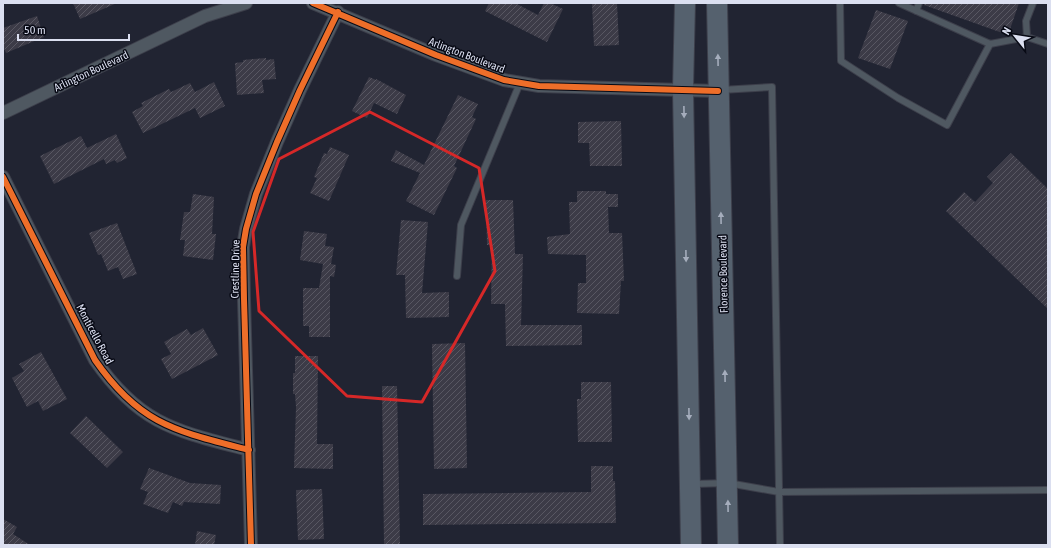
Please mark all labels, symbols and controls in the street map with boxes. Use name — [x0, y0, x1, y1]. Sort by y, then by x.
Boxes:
scale bar — [18, 16, 129, 42]
north arrow — [995, 16, 1035, 56]
text: 50 m — [24, 23, 46, 37]
text: N — [1000, 25, 1013, 37]
street label: Arlington Boulevard — [427, 35, 507, 75]
street label: Arlington Boulevard — [52, 49, 130, 93]
one-way arrow — [715, 53, 721, 66]
one-way arrow — [681, 106, 687, 119]
one-way arrow — [718, 212, 725, 224]
street label: Florence Boulevard — [716, 235, 730, 313]
street label: Crestline Drive — [228, 239, 242, 299]
one-way arrow — [683, 250, 689, 263]
street label: Monticello Road — [74, 302, 116, 366]
one-way arrow — [722, 369, 728, 382]
one-way arrow — [686, 408, 692, 421]
one-way arrow — [725, 499, 731, 512]

